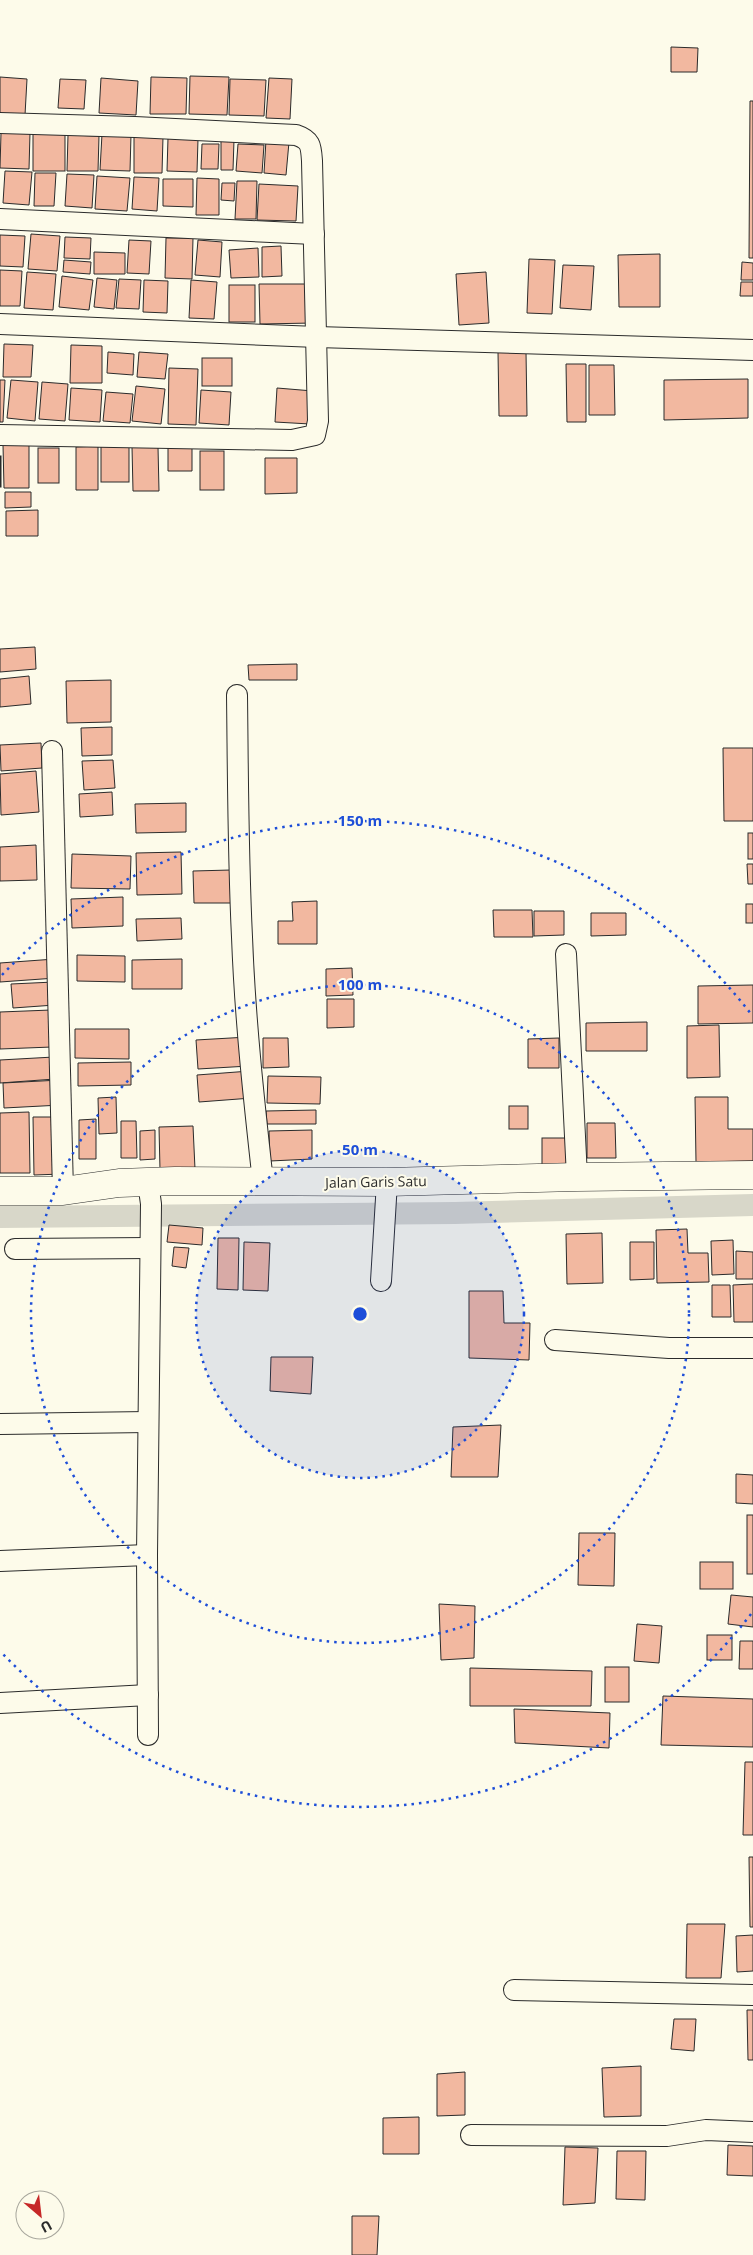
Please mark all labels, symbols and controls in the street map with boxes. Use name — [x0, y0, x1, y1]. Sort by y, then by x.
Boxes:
text: 150 m — [338, 810, 382, 830]
text: 100 m — [338, 974, 382, 994]
text: 50 m — [342, 1139, 378, 1159]
street label: Jalan Garis Satu — [323, 1171, 427, 1192]
centre of rings — [351, 1305, 369, 1323]
north arrow — [15, 2190, 65, 2240]
text: U — [37, 2216, 55, 2238]

